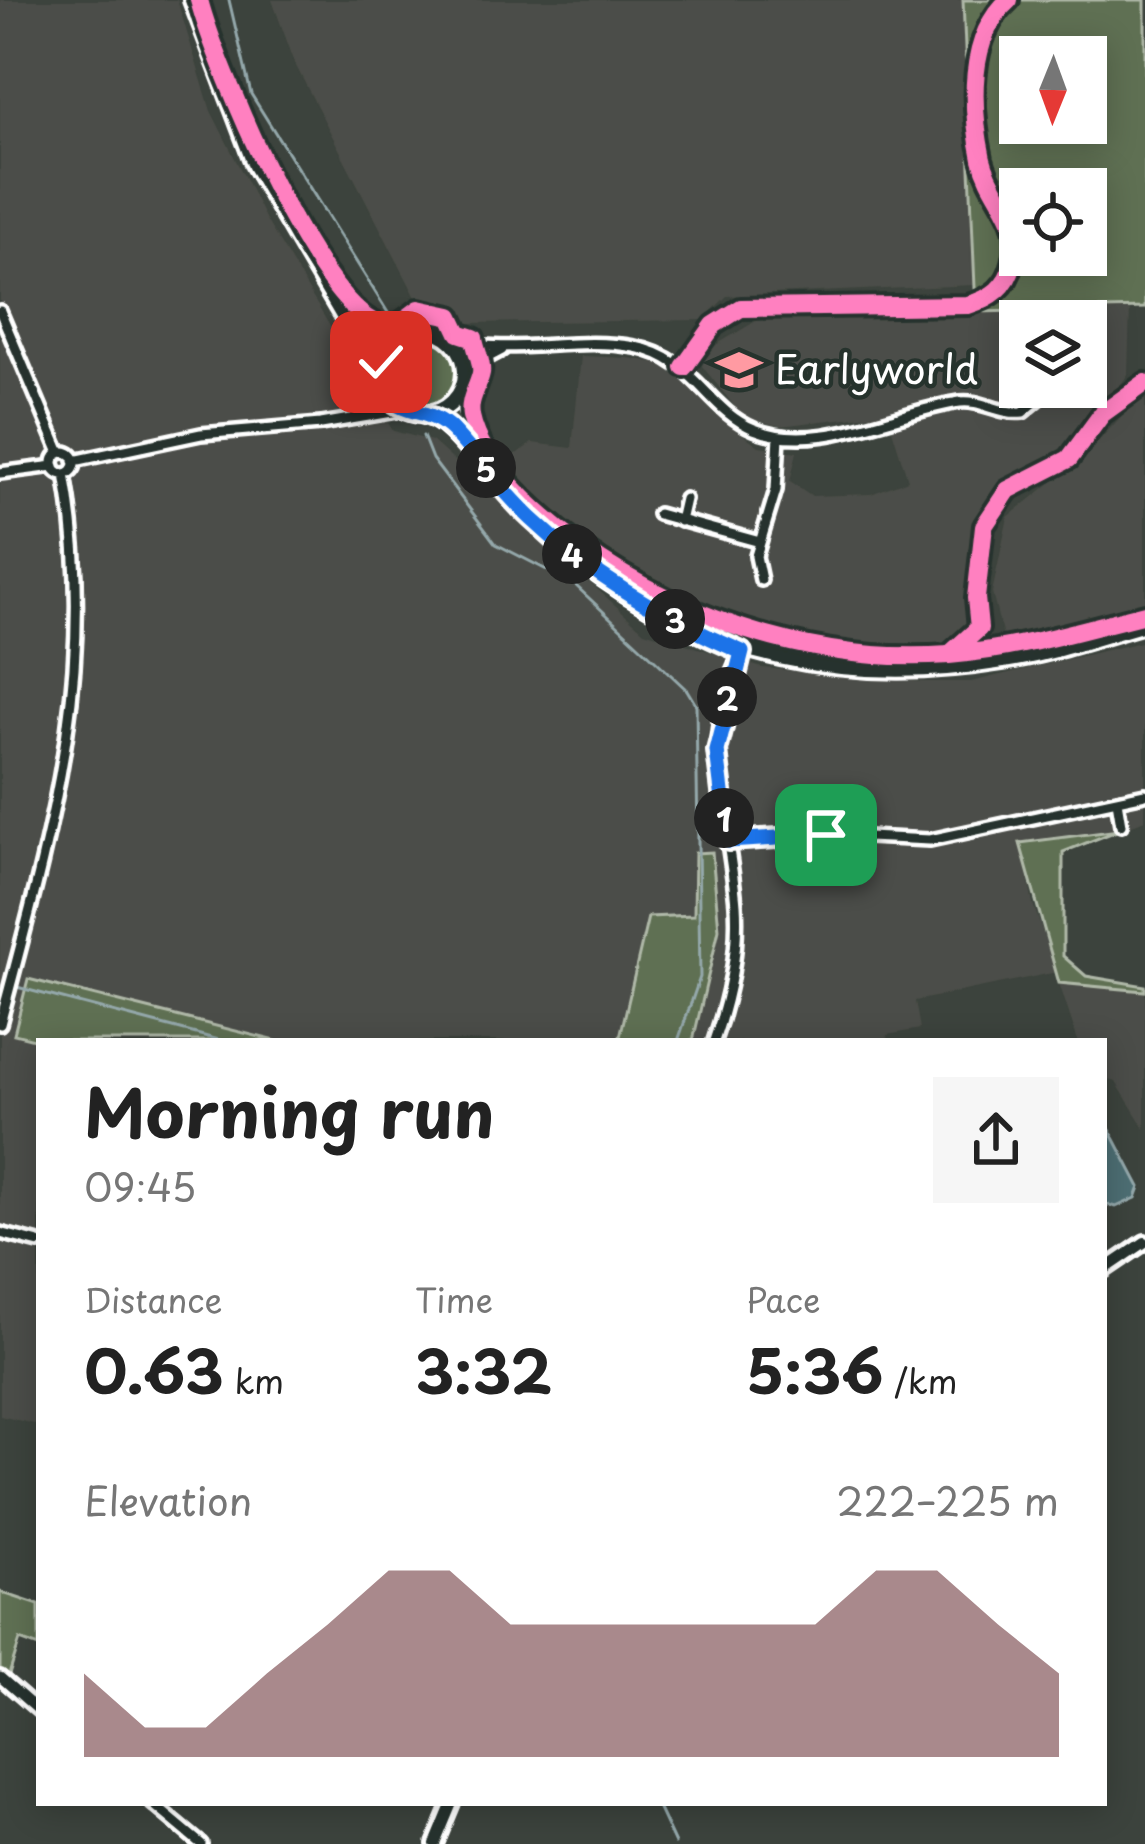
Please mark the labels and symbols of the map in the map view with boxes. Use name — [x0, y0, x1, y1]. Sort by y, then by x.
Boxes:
north arrow — [999, 36, 1107, 144]
pin — [330, 311, 432, 413]
place label: Earlyworld — [775, 338, 978, 397]
school or university icon: Earlyworld — [714, 345, 764, 395]
pin: 5 — [456, 438, 516, 498]
pin: 4 — [542, 524, 602, 584]
pin: 3 — [645, 589, 705, 649]
pin: 2 — [697, 667, 757, 727]
pin — [775, 784, 877, 886]
pin: 1 — [694, 788, 754, 848]

